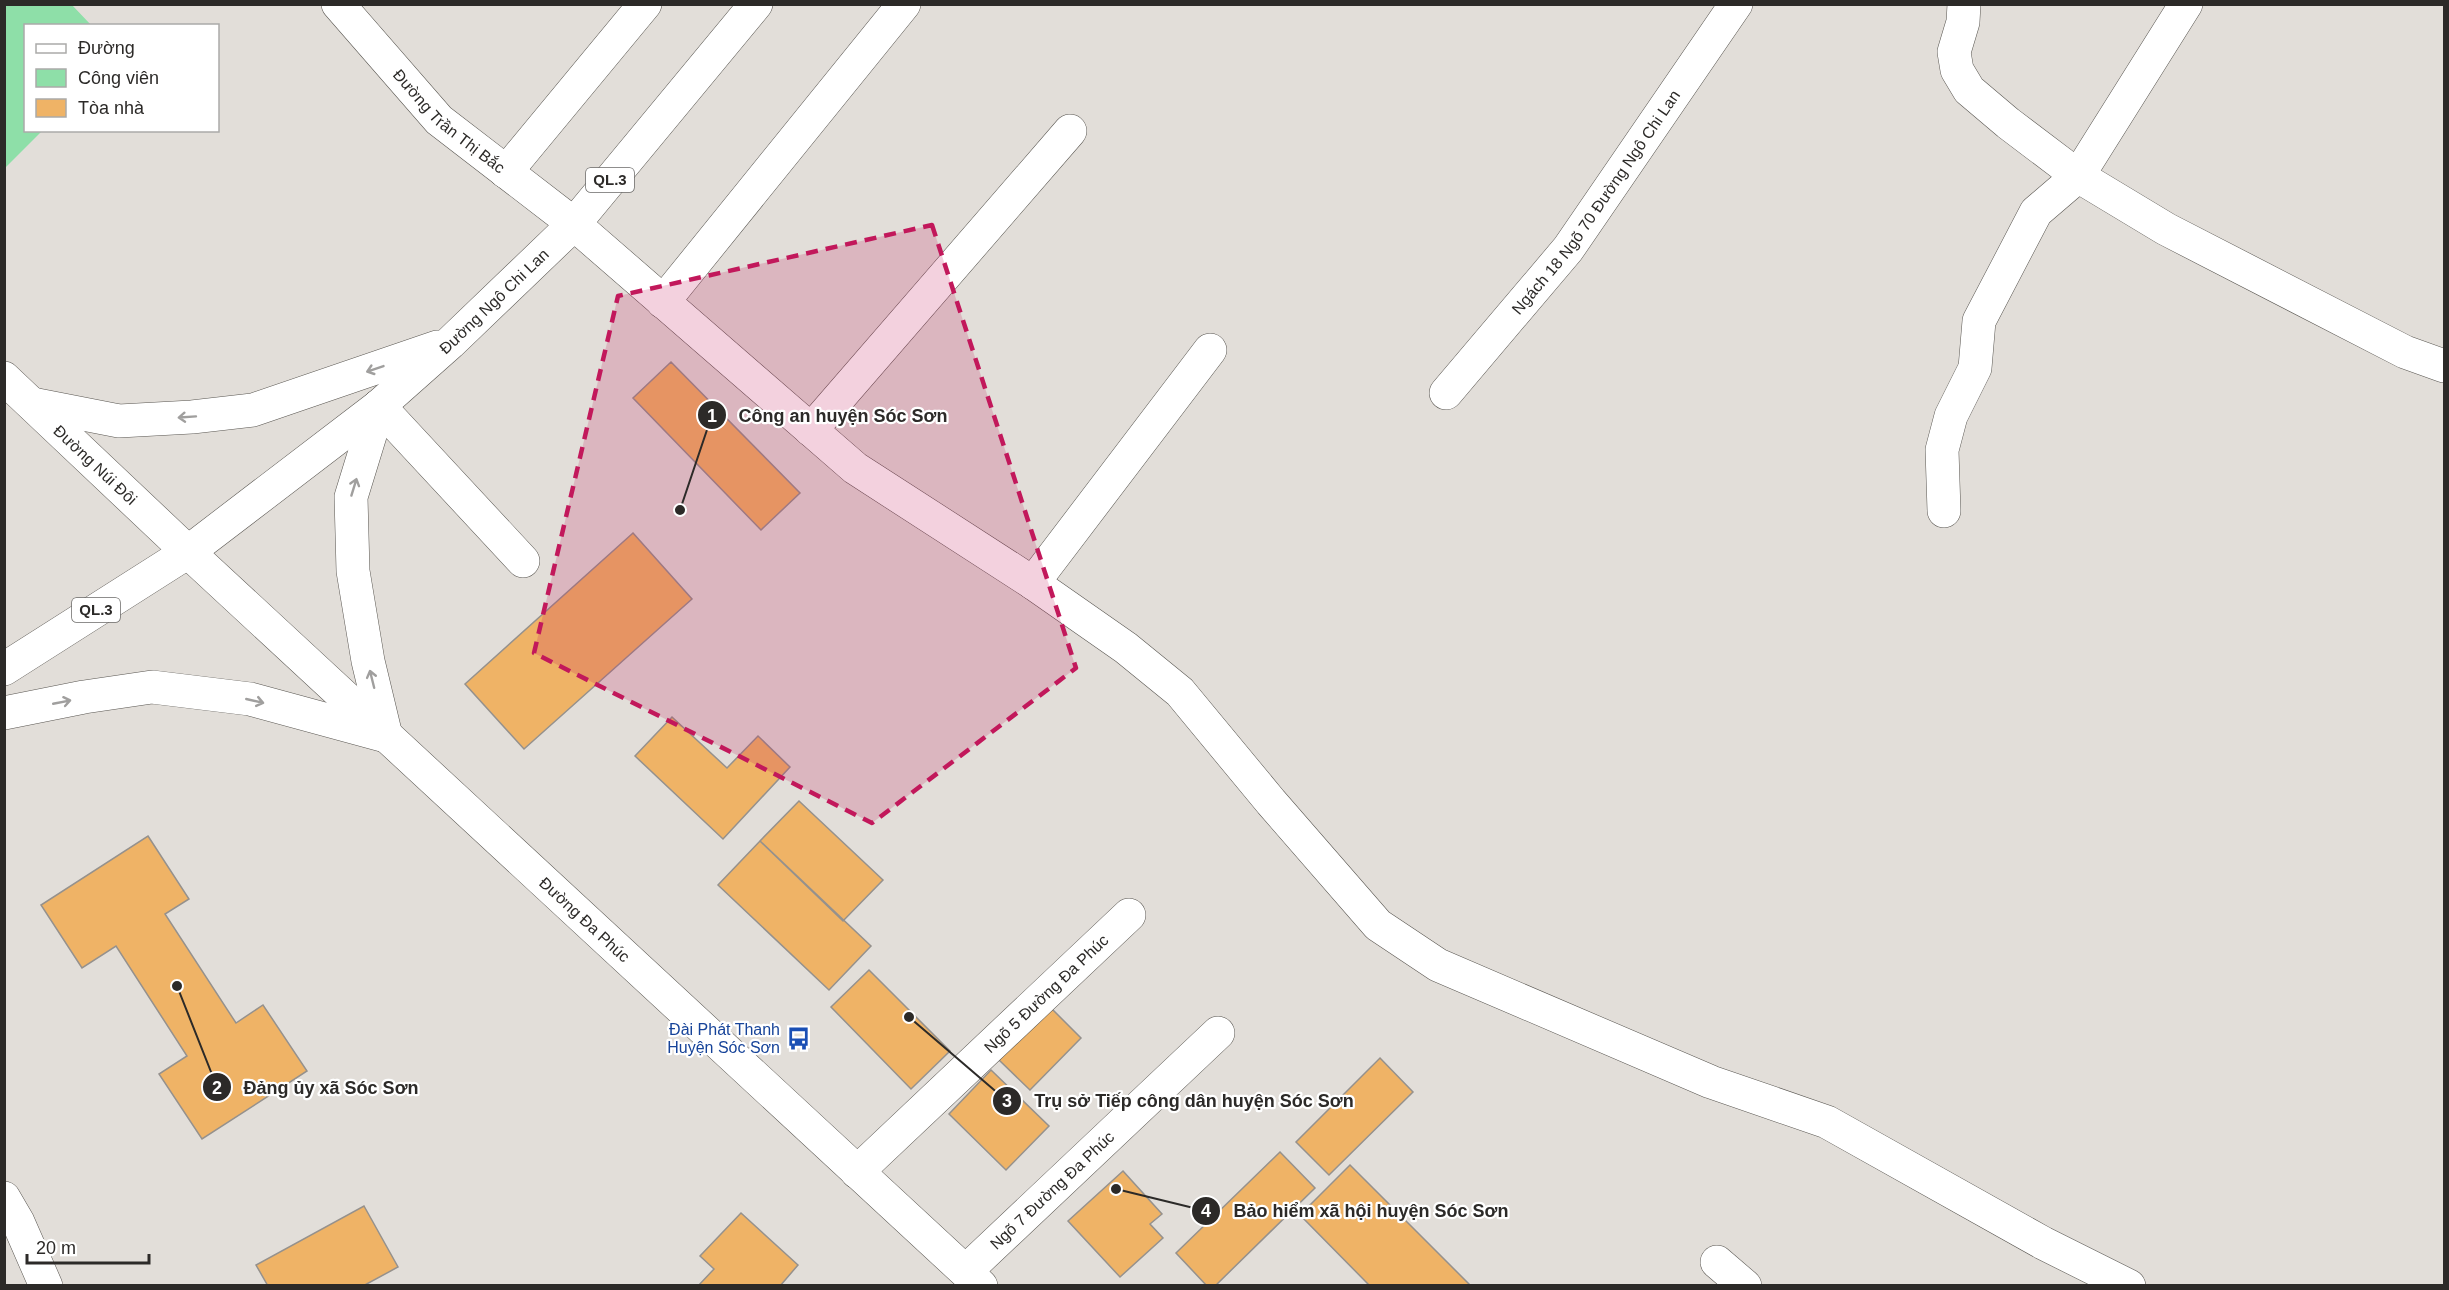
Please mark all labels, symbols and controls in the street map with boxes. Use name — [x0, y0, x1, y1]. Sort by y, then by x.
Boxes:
legend — [24, 24, 219, 132]
text: Đường — [78, 38, 135, 58]
street label: Đường Trần Thị Bắc — [390, 66, 508, 177]
text: Công viên — [78, 68, 159, 88]
street label: Ngách 18 Ngõ 70 Đường Ngô Chi Lan — [1509, 87, 1683, 318]
text: Tòa nhà — [78, 98, 145, 118]
road number: QL.3 — [586, 168, 634, 192]
street label: Đường Ngô Chi Lan — [436, 245, 552, 357]
one-way arrow — [366, 364, 385, 375]
callout: Công an huyện Sóc Sơn — [697, 397, 960, 433]
text: 1 — [707, 406, 717, 426]
text: Công an huyện Sóc Sơn — [739, 406, 947, 426]
one-way arrow — [177, 412, 197, 423]
street label: Đường Núi Đôi — [50, 422, 140, 508]
one-way arrow — [349, 478, 360, 497]
road number: QL.3 — [72, 598, 120, 622]
one-way arrow — [366, 670, 378, 689]
one-way arrow — [52, 695, 71, 707]
one-way arrow — [245, 695, 264, 707]
street label: Đường Đa Phúc — [536, 874, 633, 965]
street label: Ngõ 5 Đường Đa Phúc — [981, 931, 1112, 1056]
place label: Đài Phát Thanh Huyện Sóc Sơn — [667, 1021, 780, 1056]
bus stop icon: Đài Phát Thanh Huyện Sóc Sơn — [785, 1025, 811, 1051]
callout: Đảng ủy xã Sóc Sơn — [202, 1069, 431, 1105]
text: 2 — [212, 1078, 222, 1098]
text: Đảng ủy xã Sóc Sơn — [244, 1078, 418, 1098]
callout: Trụ sở Tiếp công dân huyện Sóc Sơn — [992, 1083, 1366, 1119]
text: 3 — [1002, 1091, 1012, 1111]
text: Trụ sở Tiếp công dân huyện Sóc Sơn — [1034, 1091, 1354, 1111]
street label: Ngõ 7 Đường Đa Phúc — [987, 1128, 1117, 1253]
callout: Bảo hiểm xã hội huyện Sóc Sơn — [1191, 1193, 1520, 1229]
text: 4 — [1201, 1201, 1211, 1221]
text: Bảo hiểm xã hội huyện Sóc Sơn — [1234, 1201, 1508, 1221]
scale bar — [27, 1227, 148, 1265]
text: 20 m — [36, 1238, 76, 1258]

